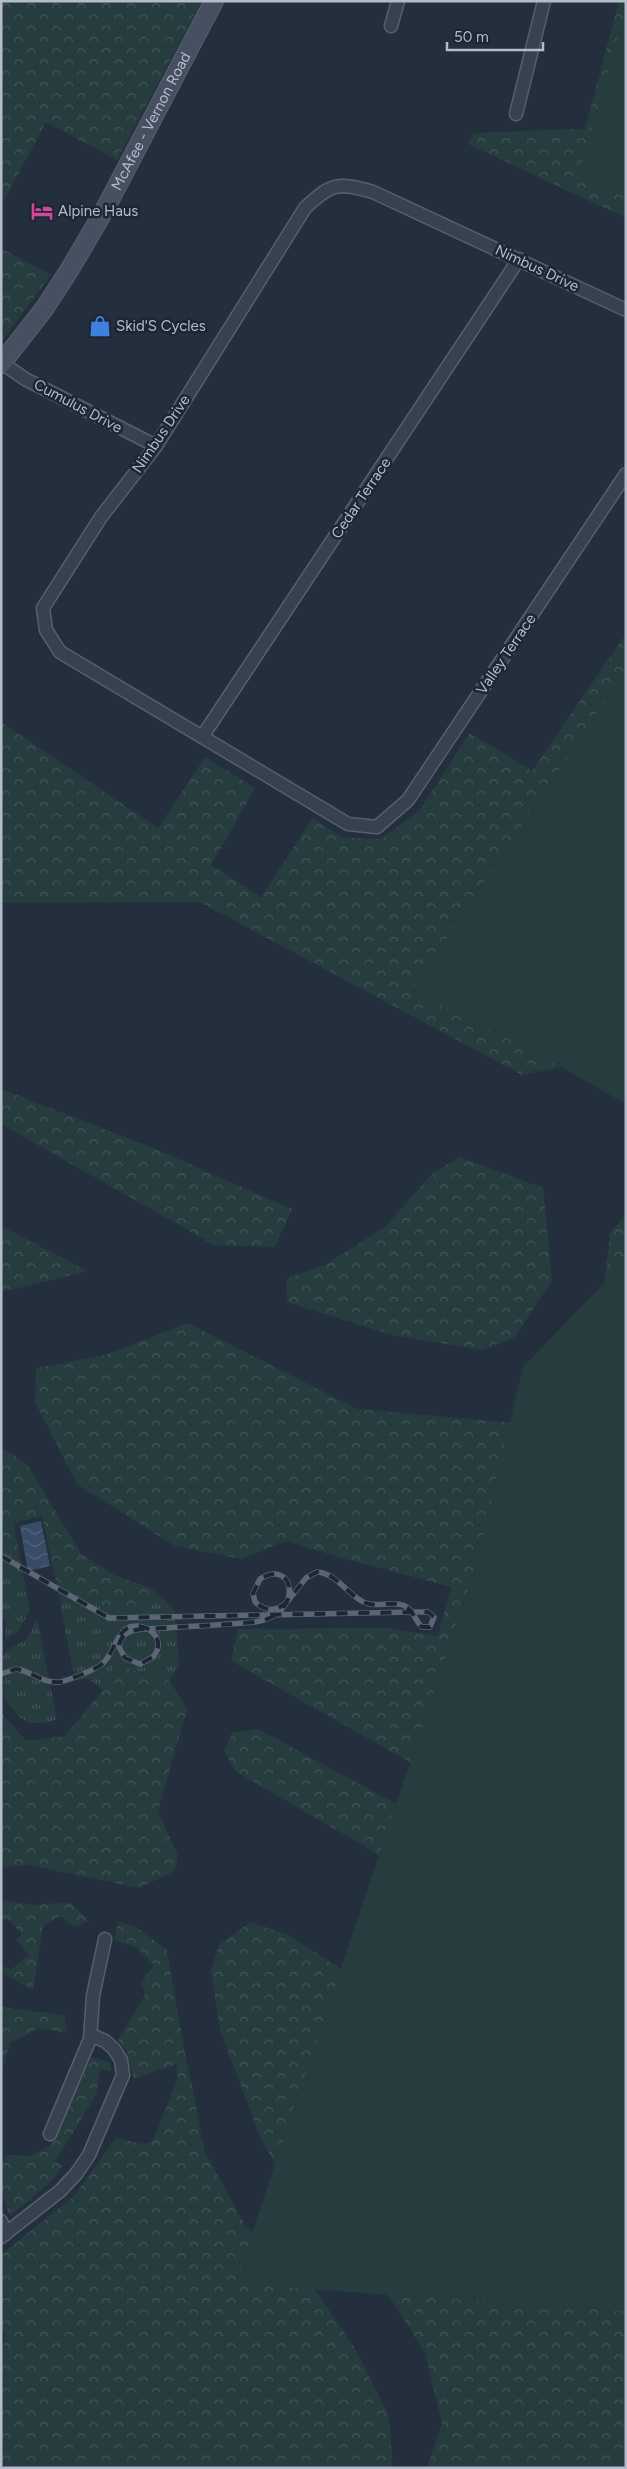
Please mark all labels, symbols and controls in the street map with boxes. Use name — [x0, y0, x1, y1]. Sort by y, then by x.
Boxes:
scale bar — [447, 20, 543, 52]
text: 50 m — [454, 28, 489, 46]
street label: McAfee - Vernon Road — [107, 49, 195, 193]
hotel icon: Alpine Haus — [29, 198, 55, 224]
place label: Alpine Haus — [58, 202, 138, 220]
street label: Nimbus Drive — [492, 241, 582, 295]
shop icon: Skid'S Cycles — [87, 313, 113, 339]
place label: Skid'S Cycles — [116, 317, 206, 335]
street label: Cumulus Drive — [31, 375, 125, 437]
street label: Nimbus Drive — [128, 391, 194, 477]
street label: Cedar Terrace — [327, 454, 395, 542]
street label: Valley Terrace — [472, 610, 540, 698]

